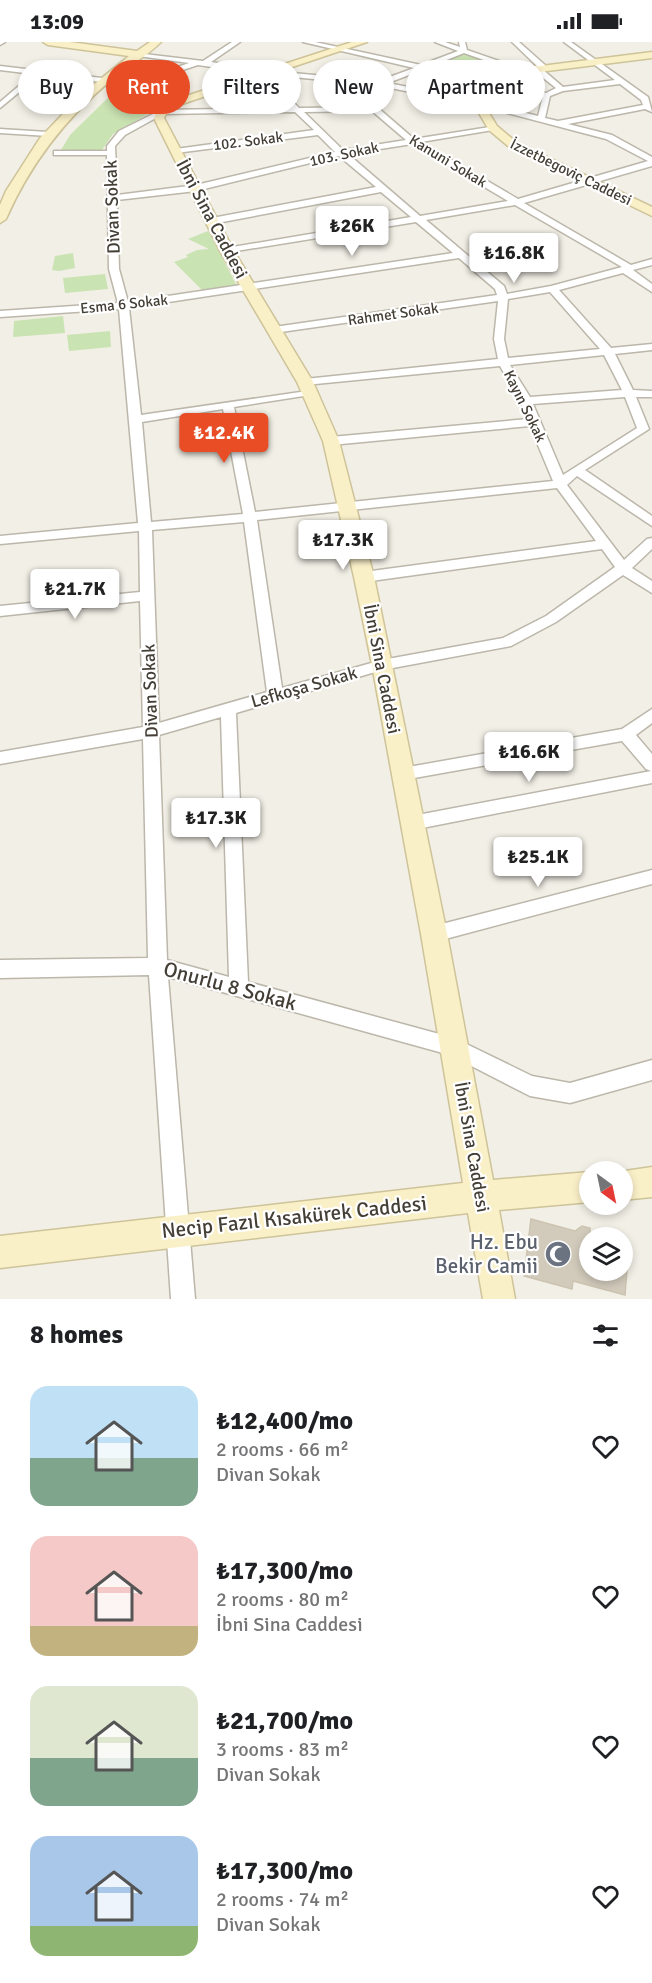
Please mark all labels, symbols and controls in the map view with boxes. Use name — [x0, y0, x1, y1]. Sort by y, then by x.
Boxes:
text: 13:09 — [30, 8, 84, 35]
chip: Buy — [18, 60, 94, 114]
chip: Rent — [106, 60, 190, 114]
chip: Filters — [202, 60, 301, 114]
chip: New — [313, 60, 394, 114]
chip: Apartment — [406, 60, 545, 114]
street label: 102. Sokak — [212, 128, 284, 154]
street label: Kanuni Sokak — [406, 131, 490, 191]
street label: İzzetbegoviç Caddesi — [507, 135, 635, 209]
street label: 103. Sokak — [308, 138, 381, 170]
street label: İbni Sina Caddesi — [171, 156, 253, 282]
street label: Divan Sokak — [99, 160, 125, 254]
pin: ₺26K — [316, 206, 388, 257]
text: ₺26K — [330, 213, 374, 238]
pin: ₺16.8K — [465, 233, 563, 284]
text: ₺16.8K — [483, 240, 545, 265]
street label: Esma 6 Sokak — [79, 290, 169, 318]
street label: Rahmet Sokak — [346, 299, 440, 329]
street label: Kayın Sokak — [500, 367, 550, 445]
pin: ₺12.4K — [175, 413, 273, 464]
text: ₺12.4K — [193, 420, 255, 445]
pin: ₺17.3K — [294, 520, 392, 571]
text: ₺17.3K — [312, 527, 374, 552]
pin: ₺21.7K — [26, 569, 124, 620]
text: ₺21.7K — [44, 576, 106, 601]
street label: İbni Sina Caddesi — [359, 602, 405, 736]
street label: Divan Sokak — [137, 644, 163, 738]
street label: Lefkoşa Sokak — [248, 661, 360, 713]
pin: ₺16.6K — [480, 732, 578, 783]
text: ₺16.6K — [498, 739, 560, 764]
pin: ₺17.3K — [167, 798, 265, 849]
text: ₺17.3K — [185, 805, 247, 830]
pin: ₺25.1K — [489, 837, 587, 888]
text: ₺25.1K — [507, 844, 569, 869]
street label: Onurlu 8 Sokak — [161, 956, 300, 1016]
street label: İbni Sina Caddesi — [450, 1080, 494, 1214]
north arrow — [579, 1161, 633, 1215]
map controls — [579, 1161, 633, 1281]
street label: Necip Fazıl Kısakürek Caddesi — [160, 1190, 428, 1244]
button: layers — [579, 1227, 633, 1281]
place label: Hz. Ebu Bekir Camii — [435, 1229, 538, 1279]
mosque icon: Hz. Ebu Bekir Camii — [543, 1239, 573, 1269]
text: 8 homes — [30, 1319, 123, 1351]
icon: filters — [589, 1319, 622, 1352]
text: ₺12,400/mo — [216, 1405, 353, 1437]
icon: home — [78, 1410, 150, 1482]
icon: heart — [589, 1430, 622, 1463]
text: 2 rooms · 66 m² — [216, 1437, 349, 1462]
text: Divan Sokak — [216, 1462, 320, 1487]
text: ₺17,300/mo — [216, 1555, 353, 1587]
icon: home — [78, 1560, 150, 1632]
icon: heart — [589, 1580, 622, 1613]
text: 2 rooms · 80 m² — [216, 1587, 349, 1612]
text: İbni Sina Caddesi — [216, 1612, 363, 1637]
text: ₺21,700/mo — [216, 1705, 353, 1737]
icon: home — [78, 1710, 150, 1782]
icon: heart — [589, 1730, 622, 1763]
text: 3 rooms · 83 m² — [216, 1737, 349, 1762]
text: Divan Sokak — [216, 1762, 320, 1787]
text: ₺17,300/mo — [216, 1855, 353, 1887]
icon: home — [78, 1860, 150, 1932]
icon: heart — [589, 1880, 622, 1913]
text: 2 rooms · 74 m² — [216, 1887, 349, 1912]
text: Divan Sokak — [216, 1912, 320, 1937]

